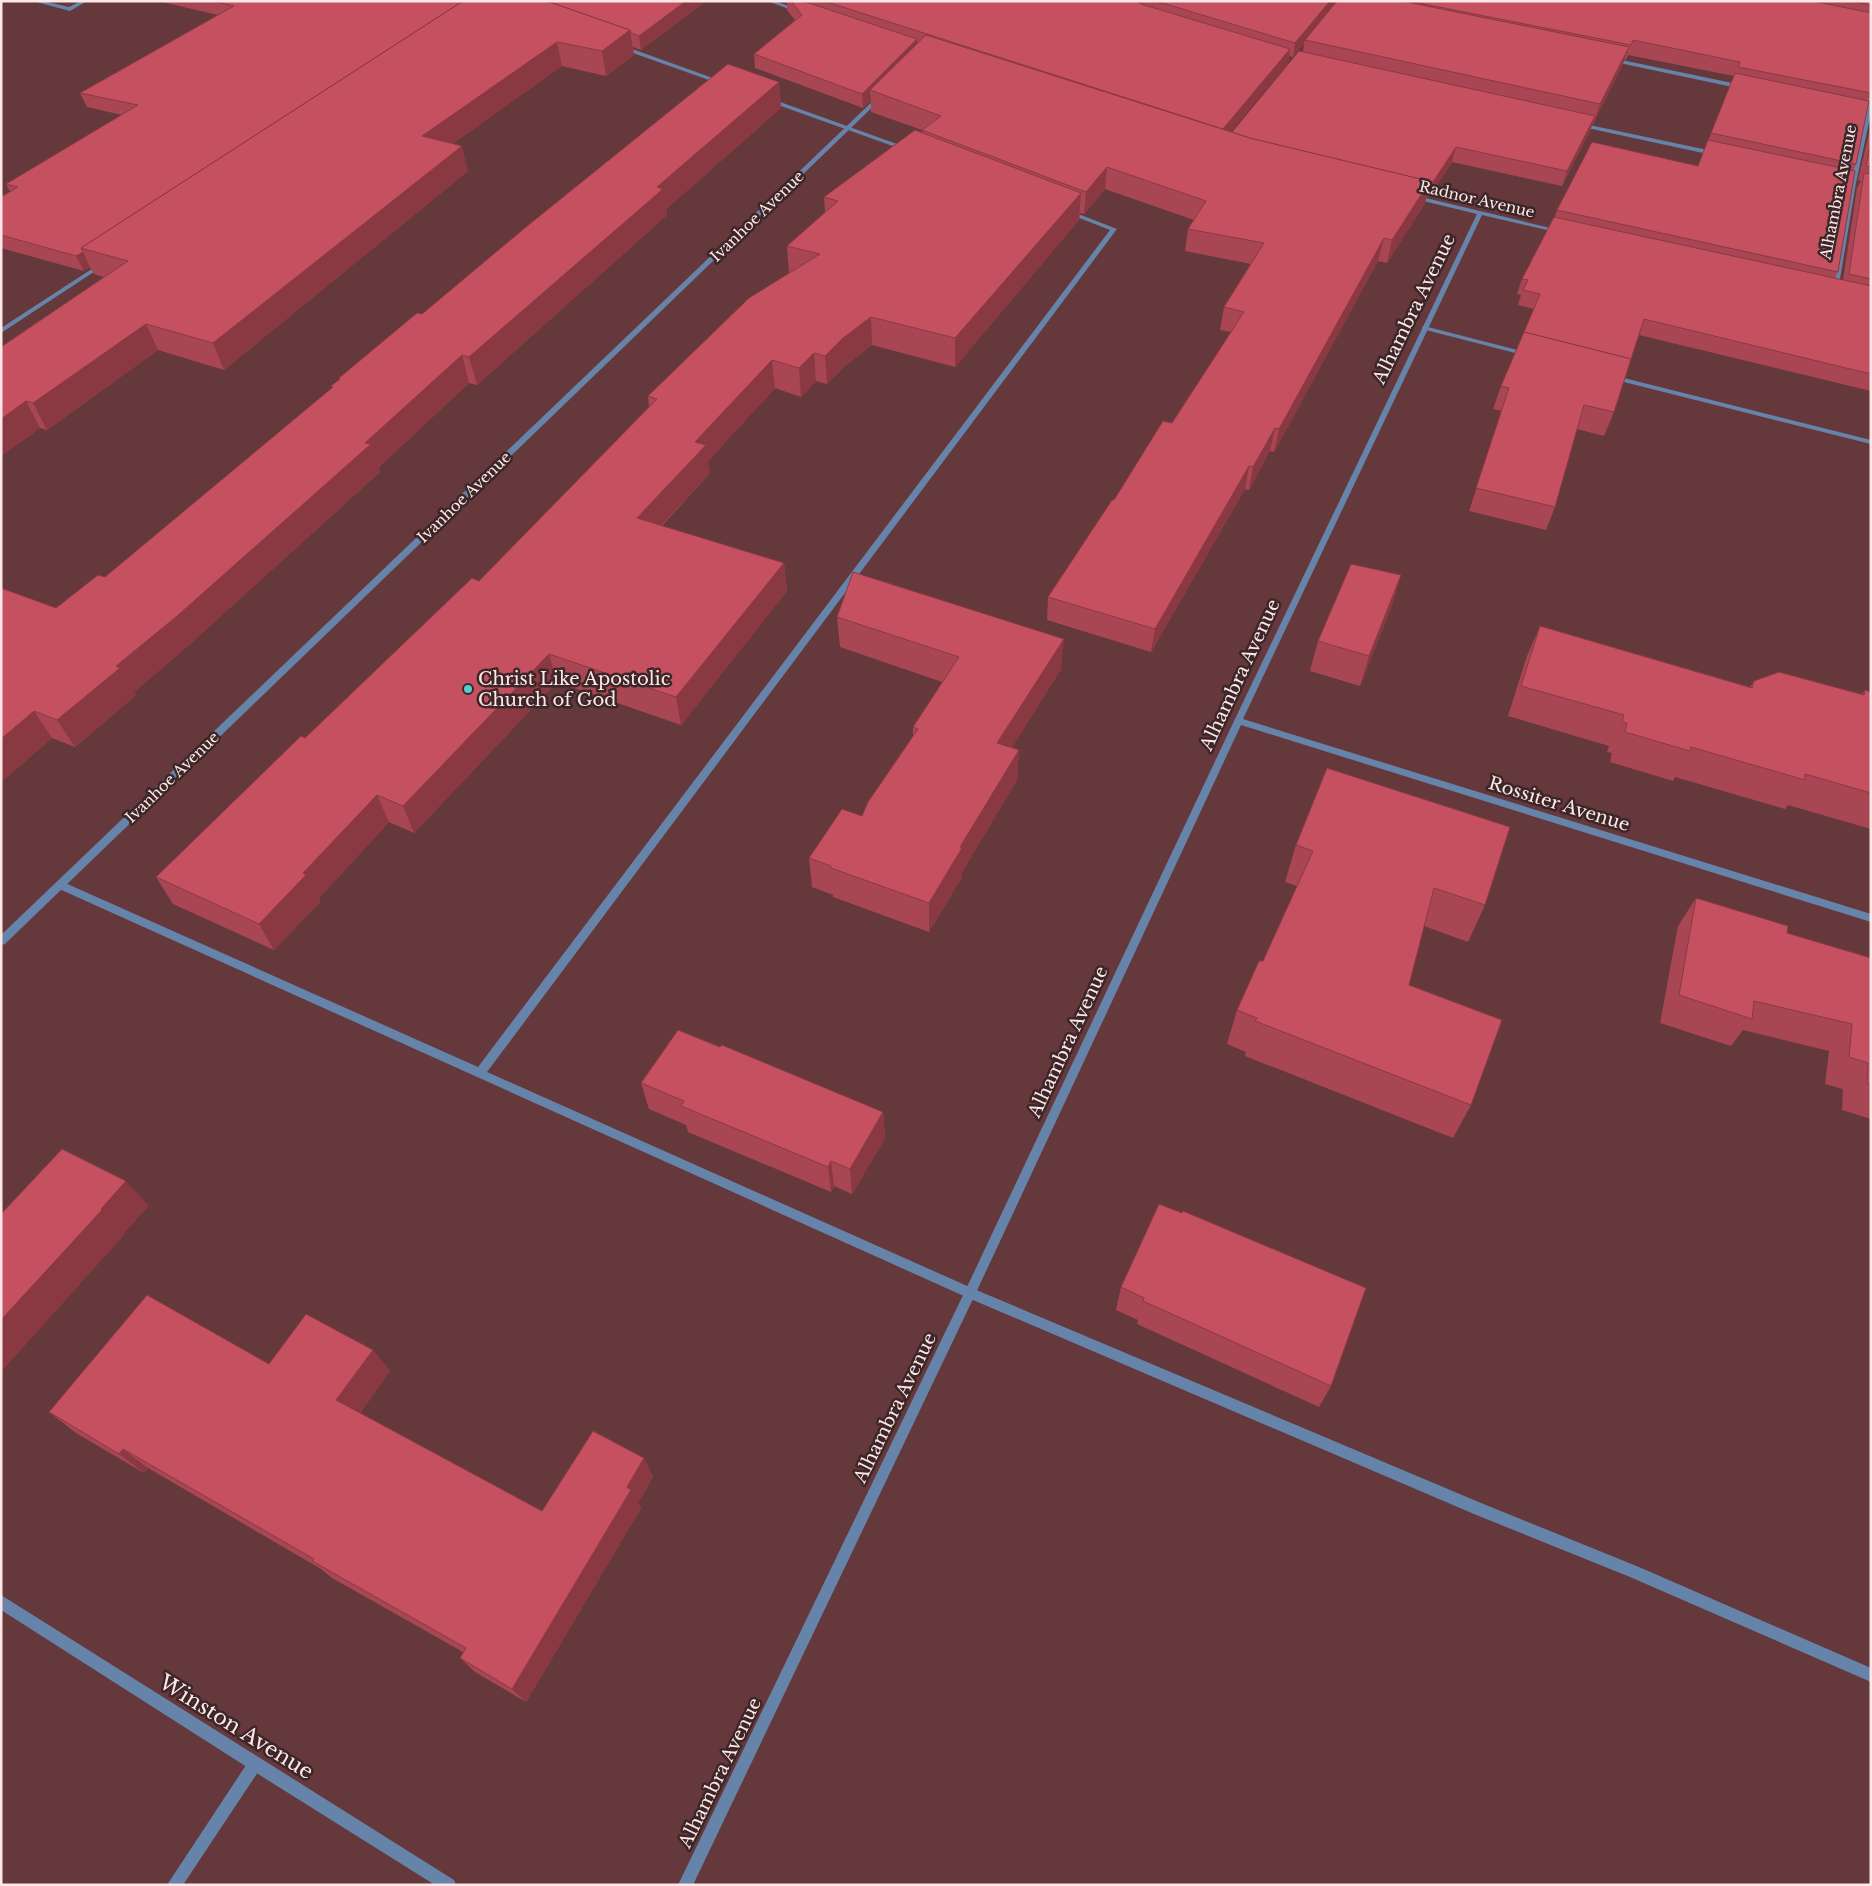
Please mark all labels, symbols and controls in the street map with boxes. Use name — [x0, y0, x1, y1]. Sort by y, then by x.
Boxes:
street label: Alhambra Avenue — [1815, 123, 1860, 262]
street label: Ivanhoe Avenue — [706, 166, 808, 266]
street label: Radnor Avenue — [1417, 176, 1537, 222]
street label: Alhambra Avenue — [1368, 230, 1460, 389]
street label: Ivanhoe Avenue — [413, 447, 515, 547]
street label: Alhambra Avenue — [1195, 596, 1285, 755]
place label: Christ Like Apostolic Church of God — [478, 668, 671, 711]
marker: Christ Like Apostolic Church of God — [462, 683, 474, 695]
street label: Ivanhoe Avenue — [121, 727, 223, 827]
street label: Rossiter Avenue — [1486, 772, 1632, 836]
street label: Alhambra Avenue — [1023, 963, 1113, 1122]
street label: Alhambra Avenue — [849, 1329, 941, 1488]
street label: Winston Avenue — [153, 1669, 318, 1785]
street label: Alhambra Avenue — [674, 1694, 766, 1853]

